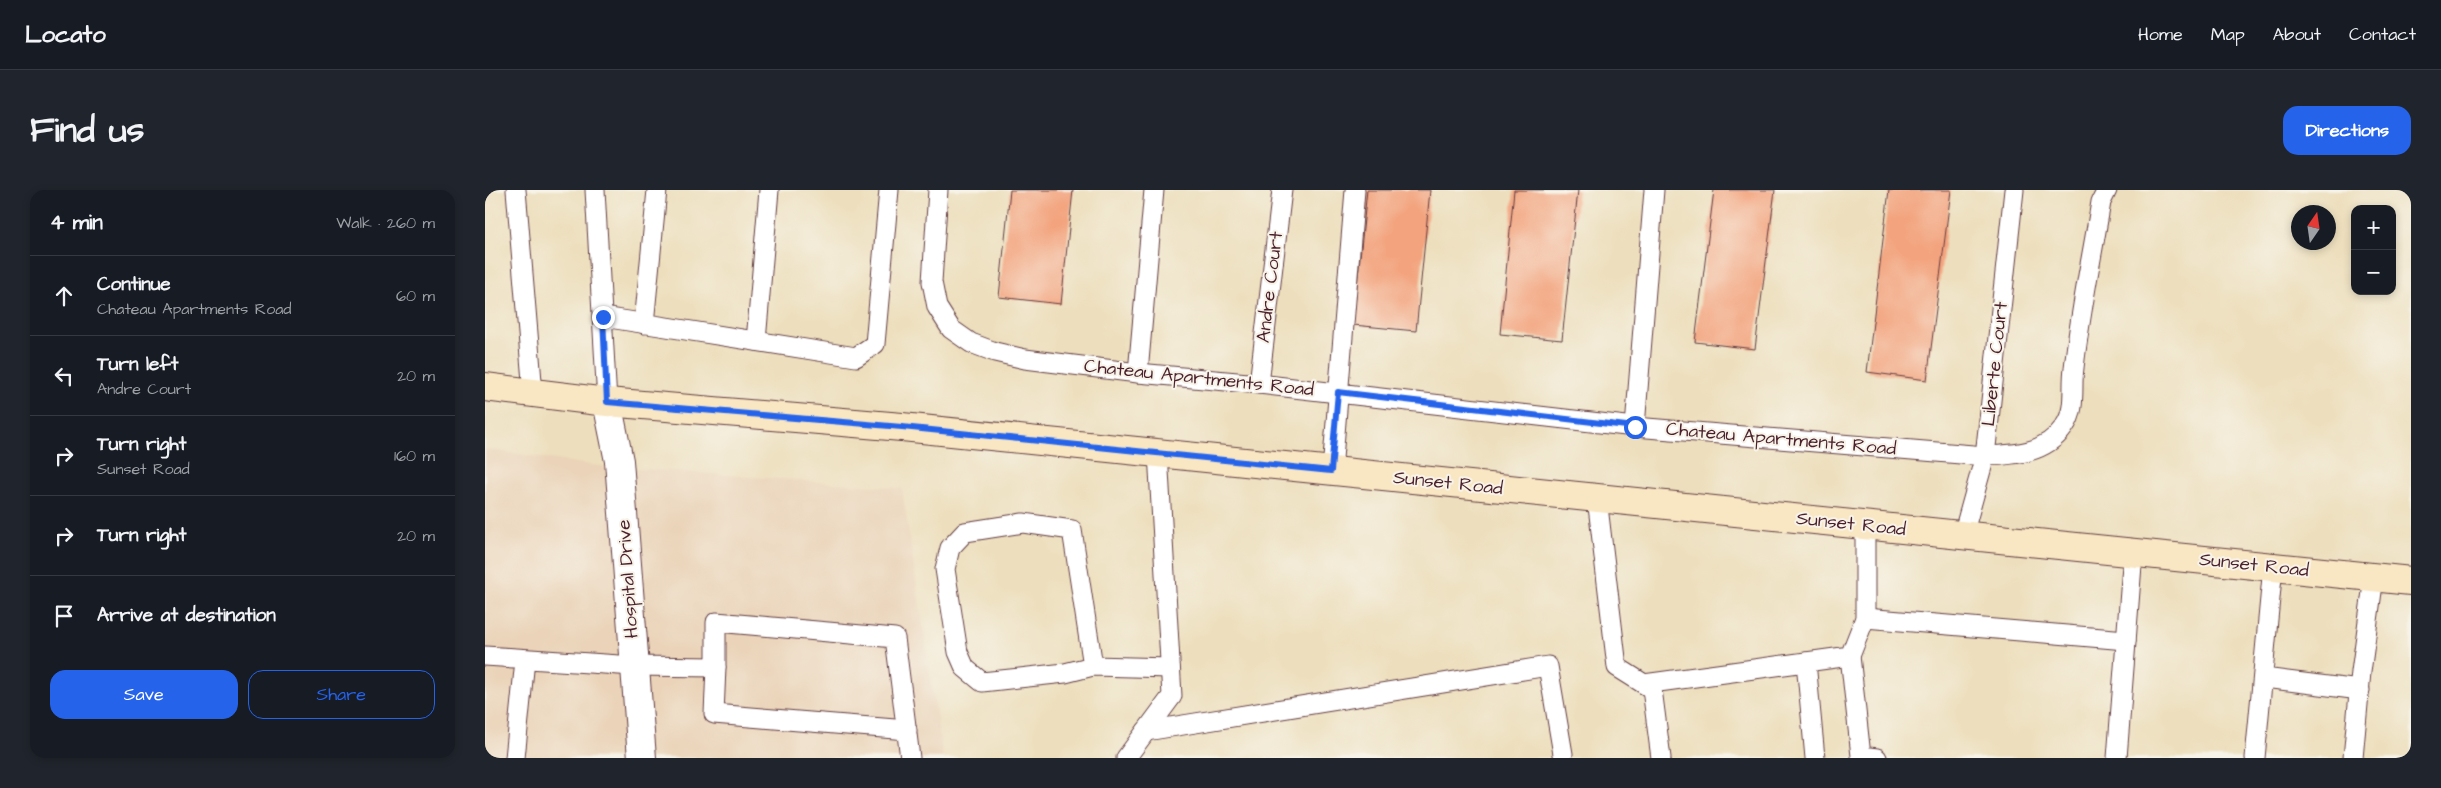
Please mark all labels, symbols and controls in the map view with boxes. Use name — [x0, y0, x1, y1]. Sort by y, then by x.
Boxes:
text: Locato — [25, 18, 106, 52]
text: Home — [2138, 22, 2183, 47]
text: Map — [2211, 22, 2245, 47]
text: About — [2273, 22, 2321, 47]
text: Contact — [2349, 22, 2416, 47]
text: Find us — [30, 106, 144, 155]
button: Directions — [2283, 106, 2411, 155]
north arrow — [2291, 205, 2336, 250]
map controls — [2351, 205, 2396, 295]
button: + — [2351, 205, 2396, 250]
text: 4 min — [50, 208, 103, 237]
text: Walk · 260 m — [336, 212, 435, 234]
street label: Andre Court — [1250, 230, 1290, 344]
button: − — [2351, 250, 2396, 295]
text: Continue — [97, 271, 171, 298]
icon: ahead — [50, 282, 78, 310]
text: 60 m — [396, 285, 435, 307]
text: Chateau Apartments Road — [97, 298, 292, 320]
street label: Liberte Court — [1975, 300, 2015, 428]
route end — [592, 306, 615, 329]
text: Turn left — [97, 351, 178, 378]
street label: Chateau Apartments Road — [1083, 352, 1316, 404]
icon: left — [50, 362, 78, 390]
text: 20 m — [397, 365, 435, 387]
text: Andre Court — [97, 378, 191, 400]
street label: Chateau Apartments Road — [1665, 415, 1898, 463]
route start — [1624, 416, 1647, 439]
text: Turn right — [97, 431, 186, 458]
icon: right — [50, 442, 78, 470]
text: 160 m — [394, 445, 435, 467]
text: Sunset Road — [97, 458, 190, 480]
street label: Sunset Road — [1392, 464, 1504, 502]
street label: Sunset Road — [1795, 505, 1907, 543]
street label: Hospital Drive — [610, 519, 646, 639]
icon: right — [50, 522, 78, 550]
text: Turn right — [97, 522, 186, 549]
text: 20 m — [397, 525, 435, 547]
street label: Sunset Road — [2198, 546, 2310, 584]
icon: arrive — [50, 602, 78, 630]
text: Arrive at destination — [97, 602, 276, 629]
button: Save — [50, 670, 238, 719]
button: Share — [248, 670, 435, 719]

